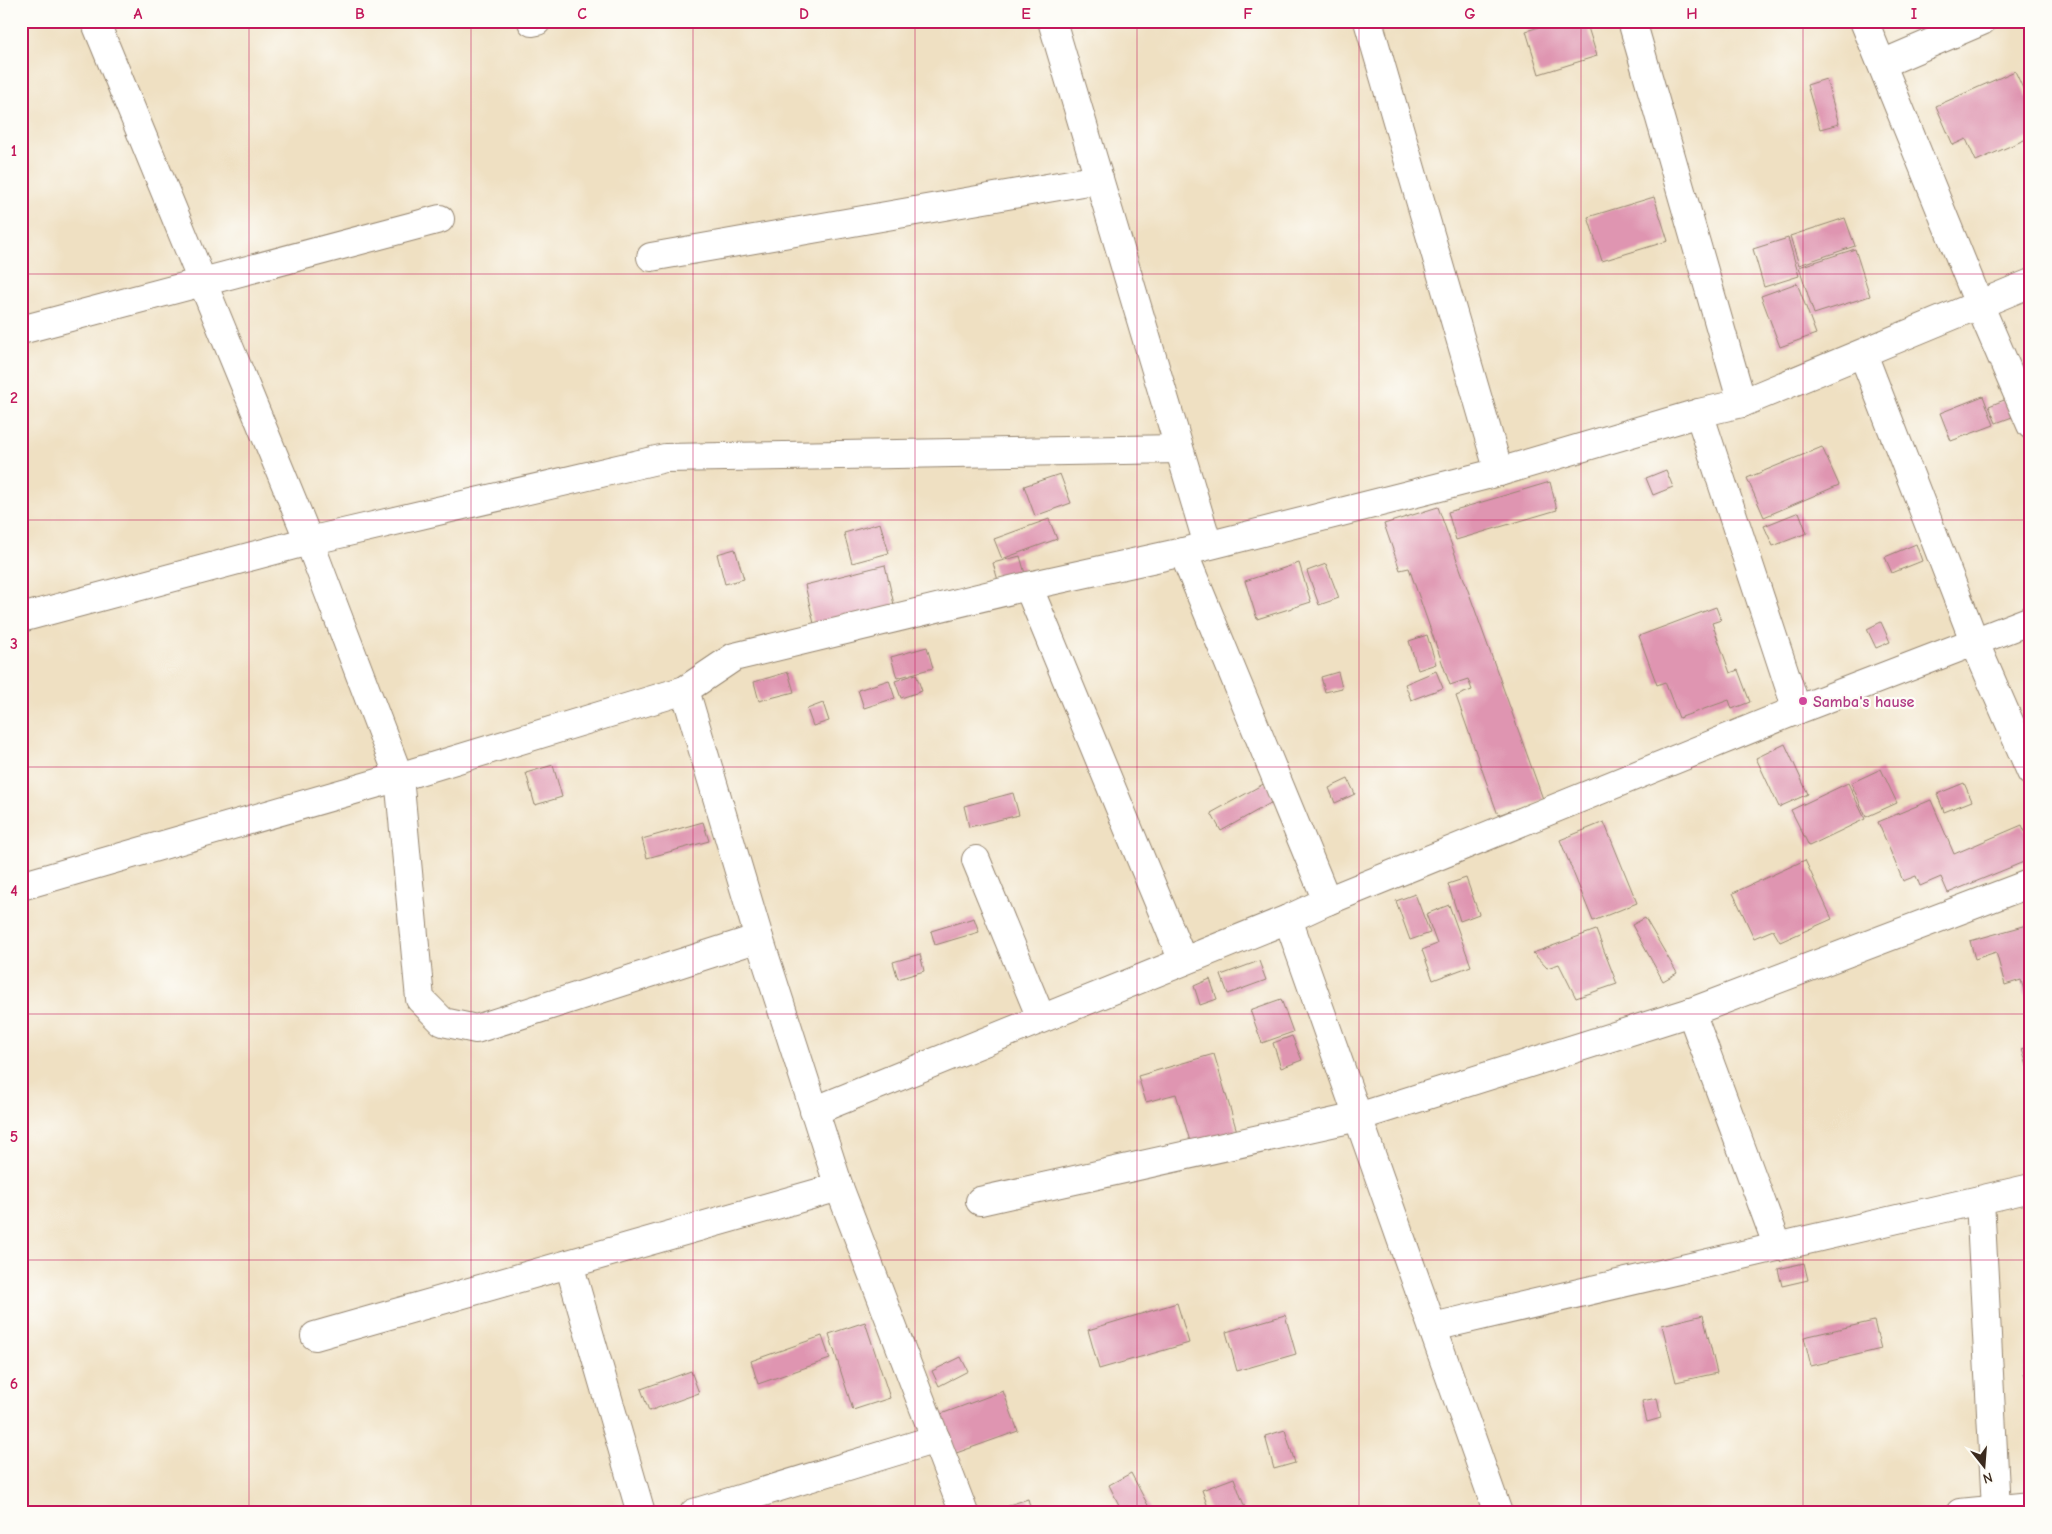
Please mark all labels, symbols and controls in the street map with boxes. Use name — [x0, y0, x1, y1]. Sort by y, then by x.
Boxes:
text: A — [134, 5, 143, 23]
text: B — [355, 5, 365, 23]
text: C — [577, 5, 587, 23]
text: D — [799, 5, 809, 23]
text: E — [1021, 5, 1031, 23]
text: F — [1243, 5, 1253, 23]
text: G — [1464, 5, 1476, 23]
text: H — [1686, 5, 1698, 23]
text: I — [1911, 5, 1917, 23]
text: 1 — [11, 142, 17, 160]
text: 2 — [10, 389, 18, 407]
text: 3 — [10, 635, 18, 653]
place label: Samba's hause — [1813, 693, 1915, 711]
marker: Samba's hause — [1797, 695, 1809, 707]
text: 4 — [10, 882, 18, 900]
text: 5 — [10, 1128, 18, 1146]
text: 6 — [10, 1375, 18, 1393]
north arrow — [1960, 1442, 2010, 1492]
text: N — [1981, 1468, 1995, 1487]

